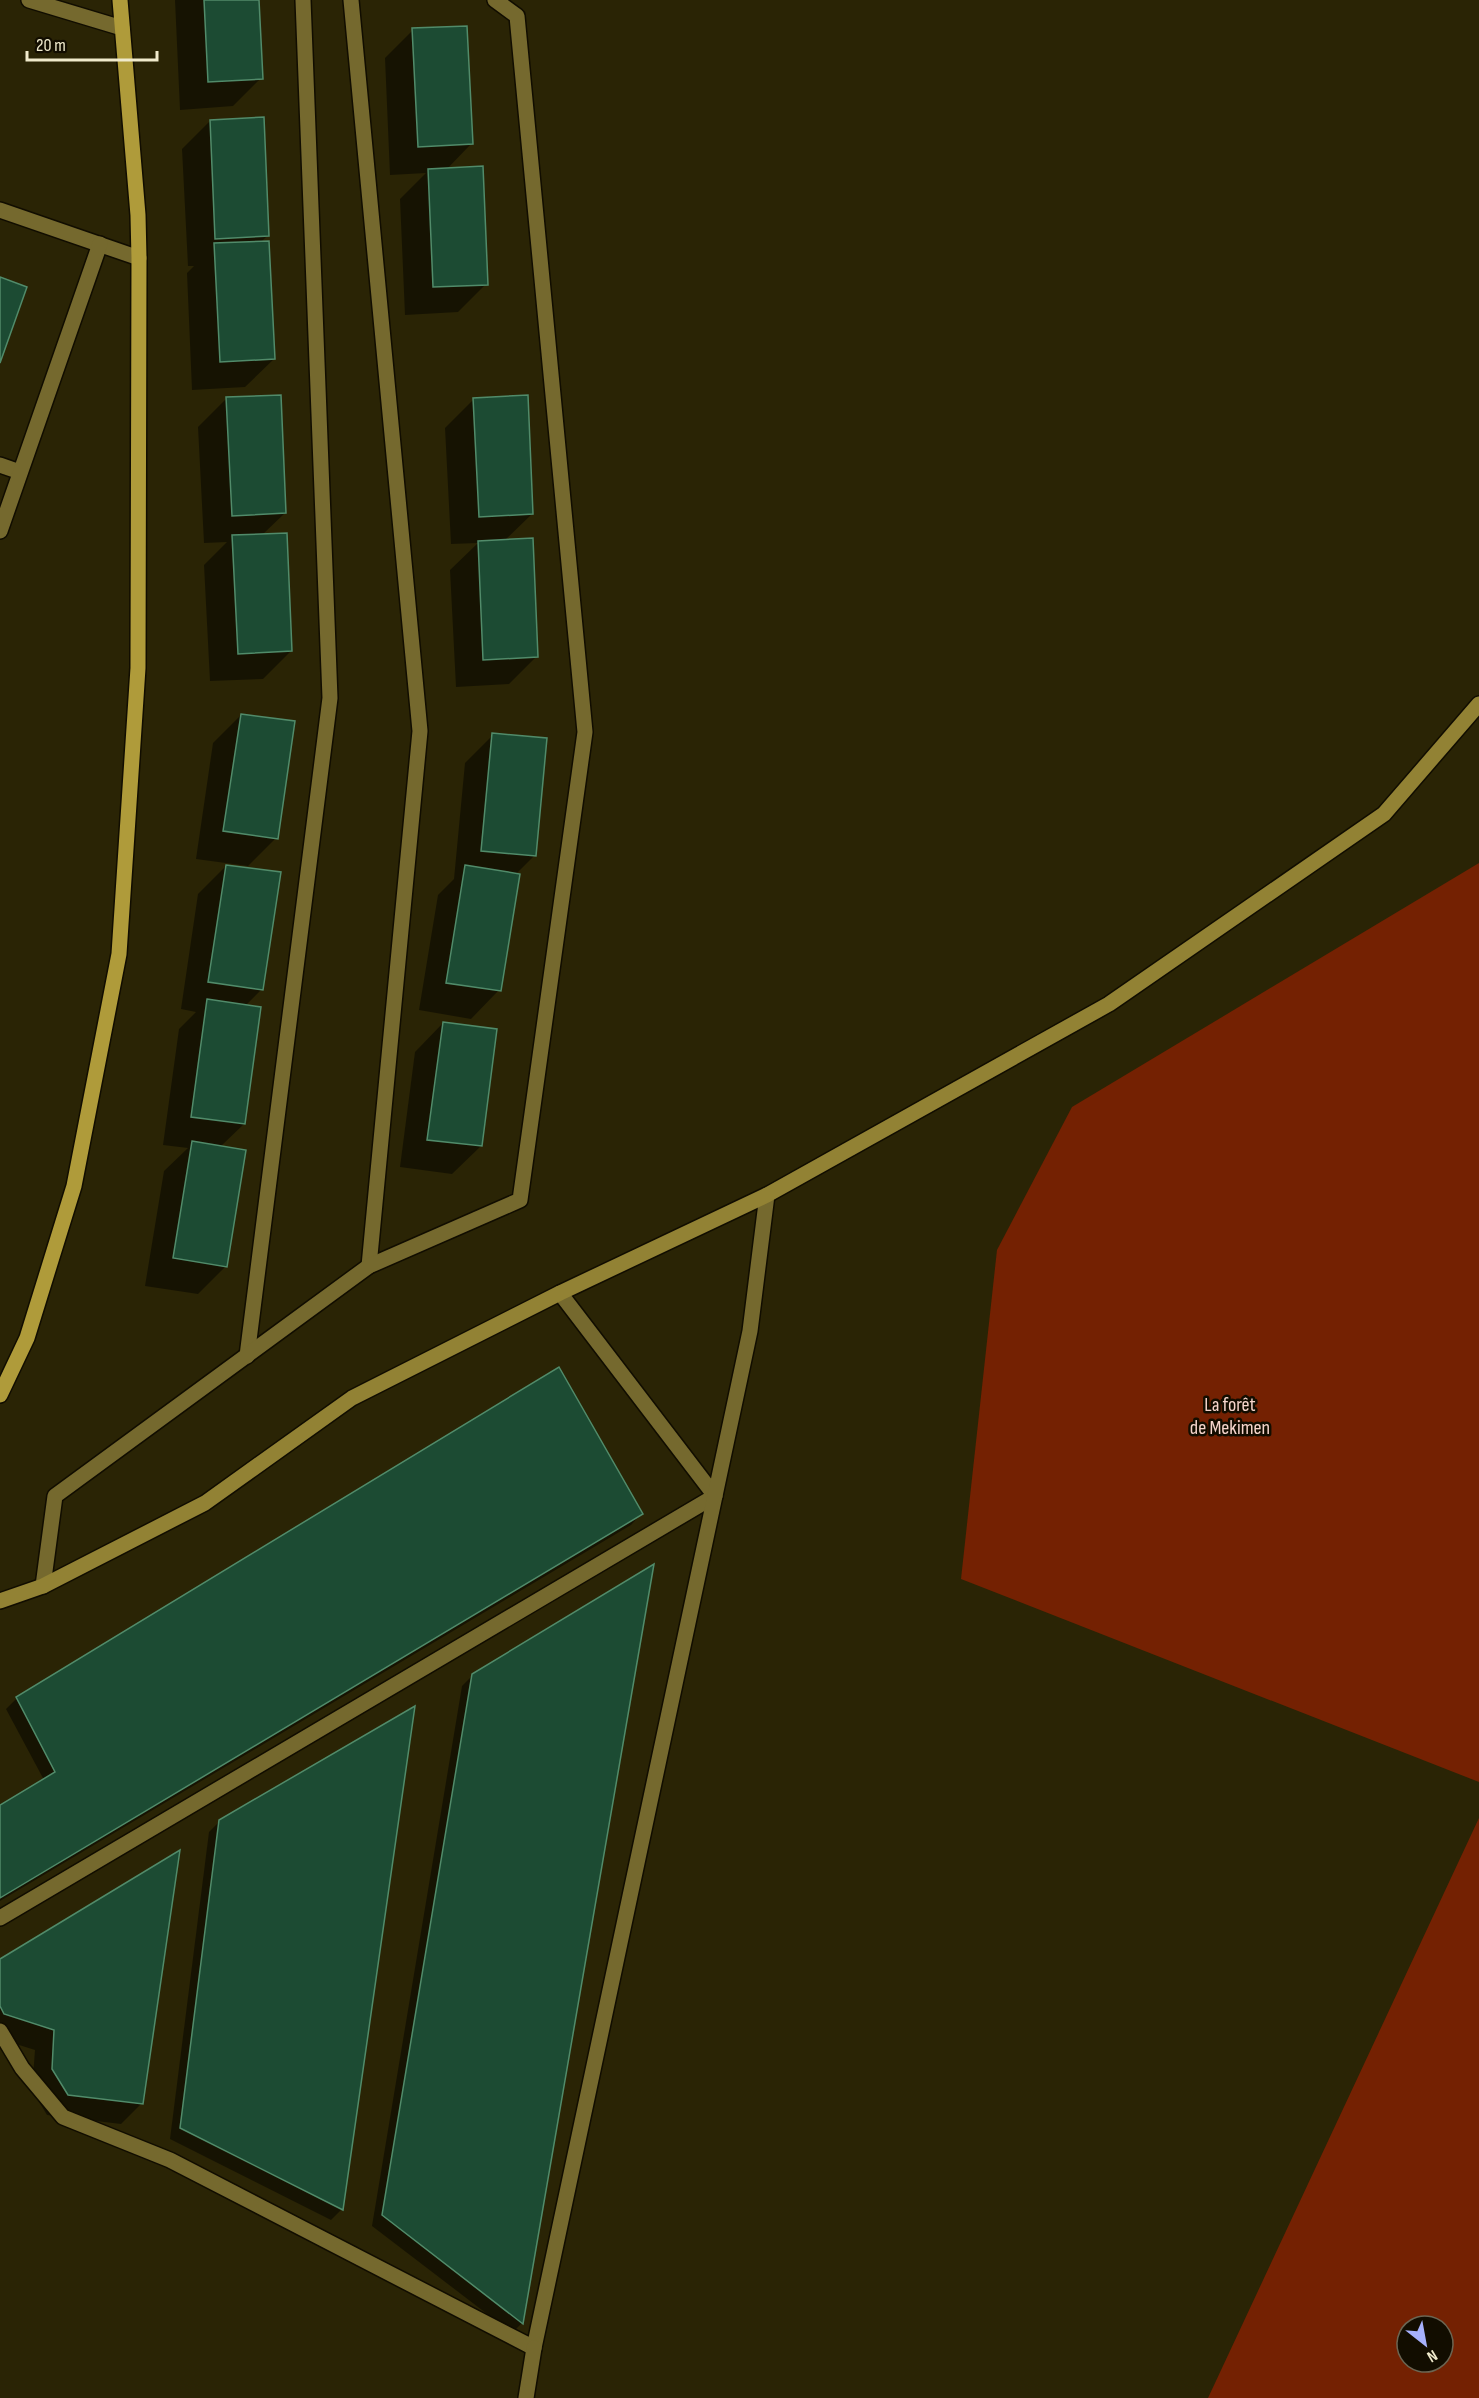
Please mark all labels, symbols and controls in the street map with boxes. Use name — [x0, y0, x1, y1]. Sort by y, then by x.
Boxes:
scale bar — [27, 24, 158, 62]
text: 20 m — [36, 35, 66, 56]
park label: La forêt de Mekimen — [1190, 1393, 1270, 1440]
north arrow — [1395, 2314, 1455, 2374]
text: N — [1423, 2345, 1441, 2366]

